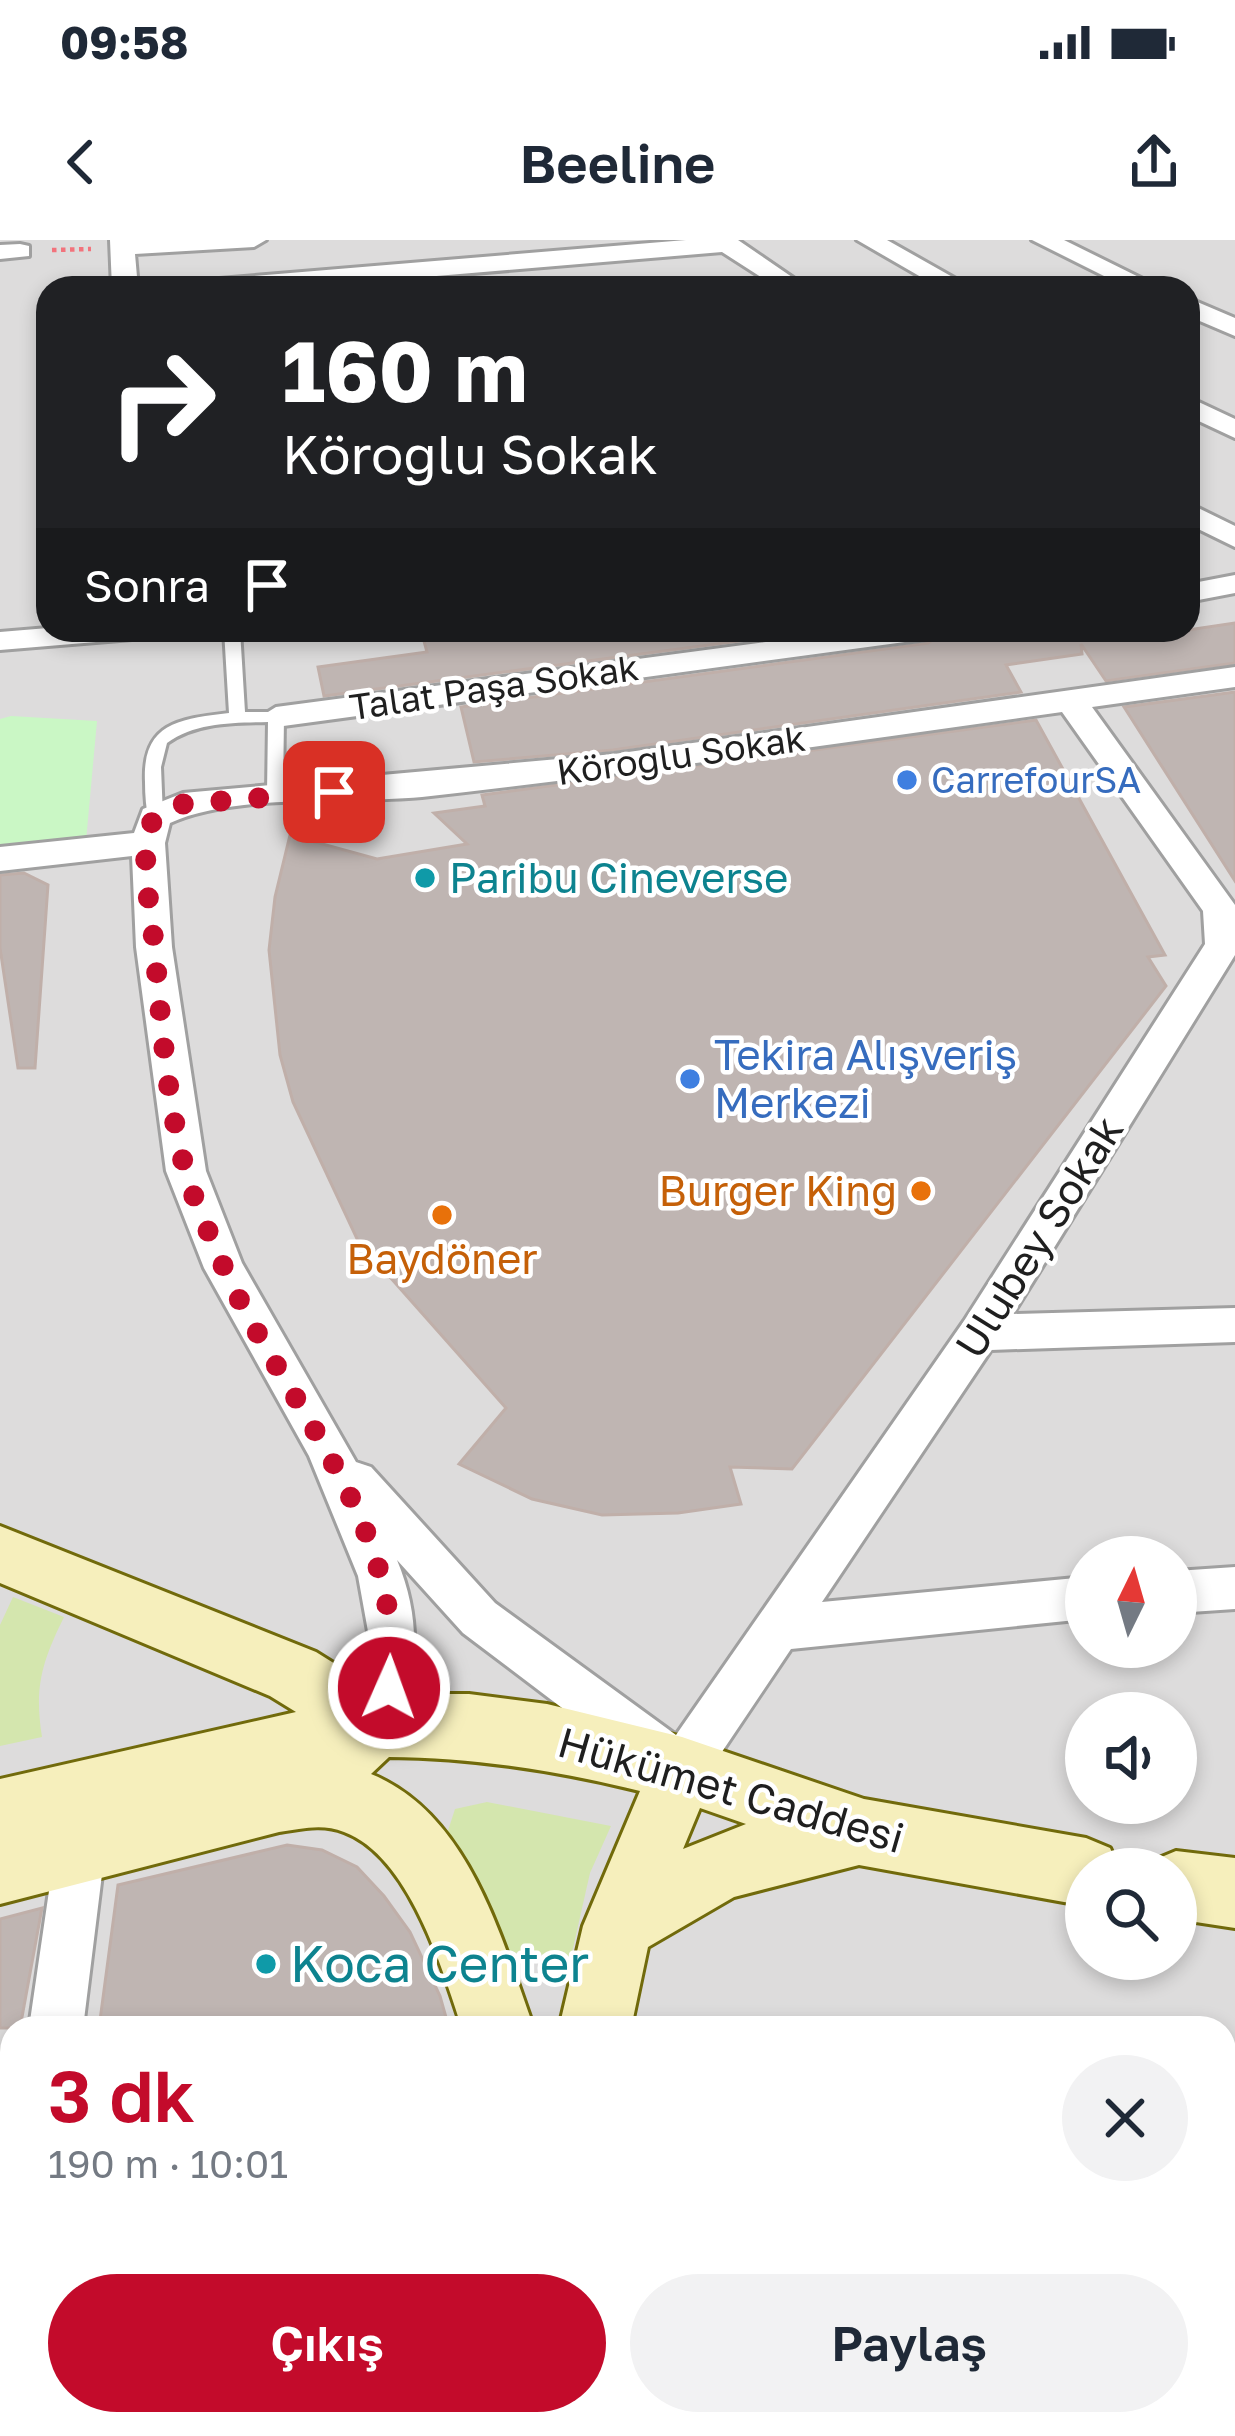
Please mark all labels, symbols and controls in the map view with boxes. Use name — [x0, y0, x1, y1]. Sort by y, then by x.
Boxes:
text: 09:58 — [60, 15, 188, 69]
icon: back — [48, 129, 114, 195]
icon: share — [1121, 129, 1187, 195]
text: Beeline — [520, 130, 715, 195]
text: 160 m — [282, 320, 528, 420]
icon: right — [84, 324, 240, 480]
text: Köroğlu Sokak — [282, 421, 658, 486]
icon: arrive — [234, 552, 300, 618]
text: Sonra — [84, 558, 210, 612]
street label: Talat Paşa Sokak — [347, 645, 641, 728]
street label: Köroğlu Sokak — [554, 716, 808, 793]
pin — [283, 741, 385, 843]
place label: CarrefourSA — [931, 758, 1141, 801]
icon: arrive — [301, 759, 367, 825]
marker: CarrefourSA — [894, 767, 920, 793]
place label: Paribu Cineverse — [449, 852, 788, 902]
marker: Paribu Cineverse — [412, 865, 438, 891]
place label: Tekira Alışveriş Merkezi — [714, 1029, 1017, 1127]
marker: Tekira Alışveriş Merkezi — [677, 1066, 703, 1092]
street label: Ulubey Sokak — [944, 1106, 1132, 1367]
place label: Burger King — [659, 1165, 897, 1215]
marker: Burger King — [908, 1178, 934, 1204]
marker: Baydöner — [429, 1202, 455, 1228]
place label: Baydöner — [346, 1233, 538, 1283]
north arrow — [1065, 1536, 1197, 1668]
map controls — [1065, 1536, 1197, 1980]
position arrow — [326, 1625, 452, 1751]
button: sound — [1065, 1692, 1197, 1824]
street label: Hükümet Caddesi — [553, 1716, 910, 1862]
button: search — [1065, 1848, 1197, 1980]
place label: Koca Center — [290, 1932, 589, 1993]
marker: Koca Center — [253, 1951, 279, 1977]
text: 3 dk — [48, 2051, 195, 2138]
button: close — [1062, 2055, 1188, 2181]
text: 190 m · 10:01 — [48, 2140, 288, 2187]
button: Çıkış — [48, 2274, 606, 2412]
button: Paylaş — [630, 2274, 1188, 2412]

